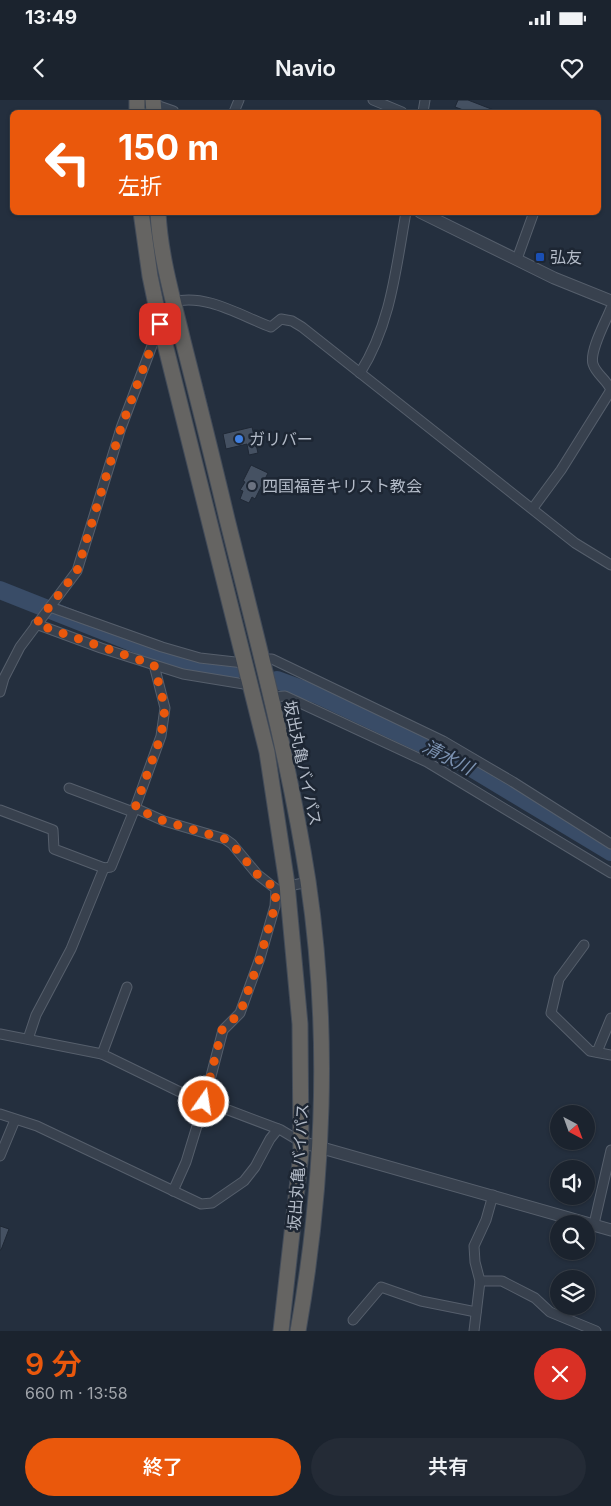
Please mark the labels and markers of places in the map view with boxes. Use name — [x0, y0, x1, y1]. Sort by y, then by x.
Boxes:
place label: 弘友 — [550, 247, 582, 267]
marker: 弘友 — [534, 251, 546, 263]
pin — [139, 303, 181, 345]
place label: ガリバー — [249, 429, 313, 449]
marker: ガリバー — [233, 433, 245, 445]
place label: 四国福音キリスト教会 — [262, 476, 422, 496]
marker: 四国福音キリスト教会 — [246, 480, 258, 492]

